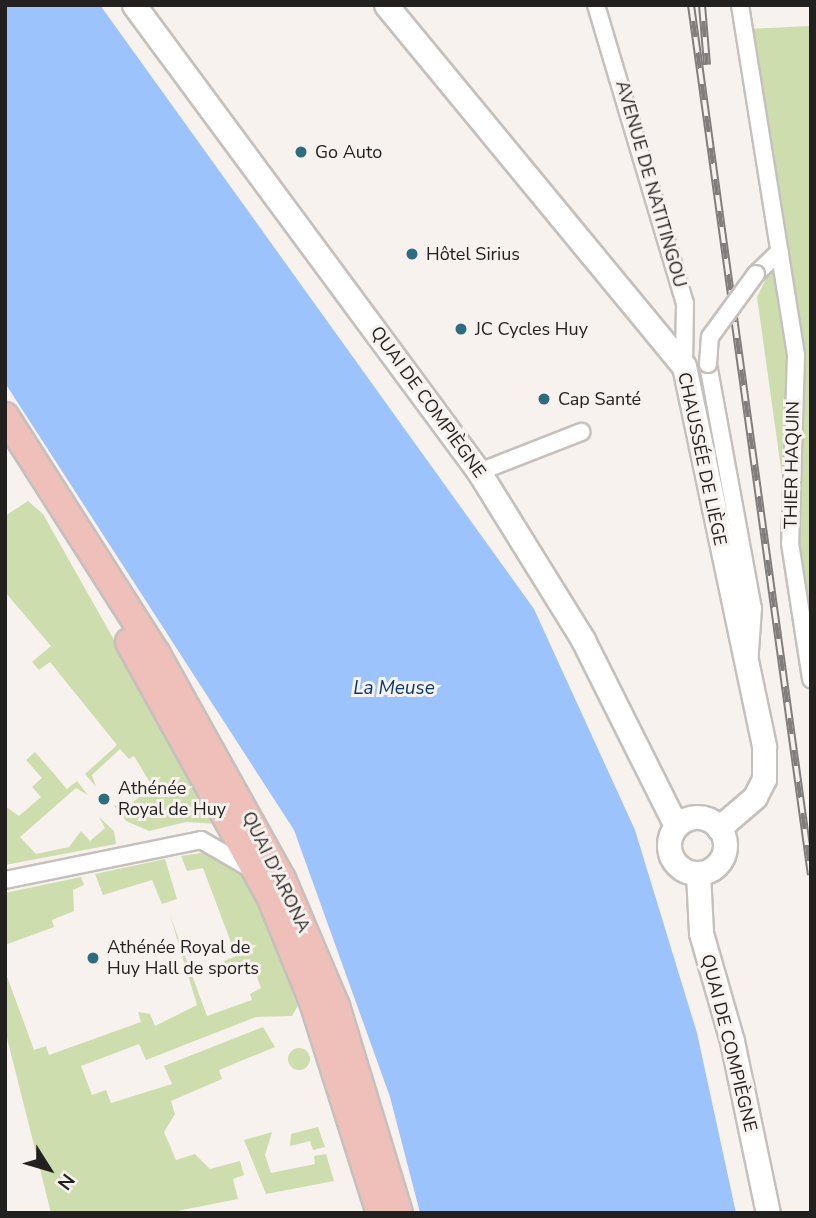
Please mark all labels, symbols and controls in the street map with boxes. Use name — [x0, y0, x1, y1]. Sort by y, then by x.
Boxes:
street label: AVENUE DE NATITINGOU — [611, 78, 691, 290]
place label: Go Auto — [315, 141, 382, 163]
marker: Go Auto — [293, 144, 309, 160]
place label: Hôtel Sirius — [426, 243, 520, 265]
marker: Hôtel Sirius — [404, 246, 420, 262]
place label: JC Cycles Huy — [475, 318, 588, 340]
marker: JC Cycles Huy — [453, 321, 469, 337]
street label: QUAI DE COMPIÈGNE — [366, 322, 490, 482]
street label: CHAUSSÉE DE LIÈGE — [673, 370, 731, 548]
place label: Cap Santé — [558, 388, 641, 410]
marker: Cap Santé — [536, 391, 552, 407]
street label: THIER HAQUIN — [780, 401, 804, 529]
water label: La Meuse — [353, 678, 435, 700]
place label: Athénée Royal de Huy — [118, 778, 226, 820]
marker: Athénée Royal de Huy — [96, 791, 112, 807]
street label: QUAI D'ARONA — [237, 808, 315, 936]
place label: Athénée Royal de Huy Hall de sports — [107, 937, 259, 979]
marker: Athénée Royal de Huy Hall de sports — [85, 950, 101, 966]
street label: QUAI DE COMPIÈGNE — [697, 952, 761, 1134]
north arrow — [14, 1134, 84, 1204]
text: N — [51, 1168, 80, 1195]

